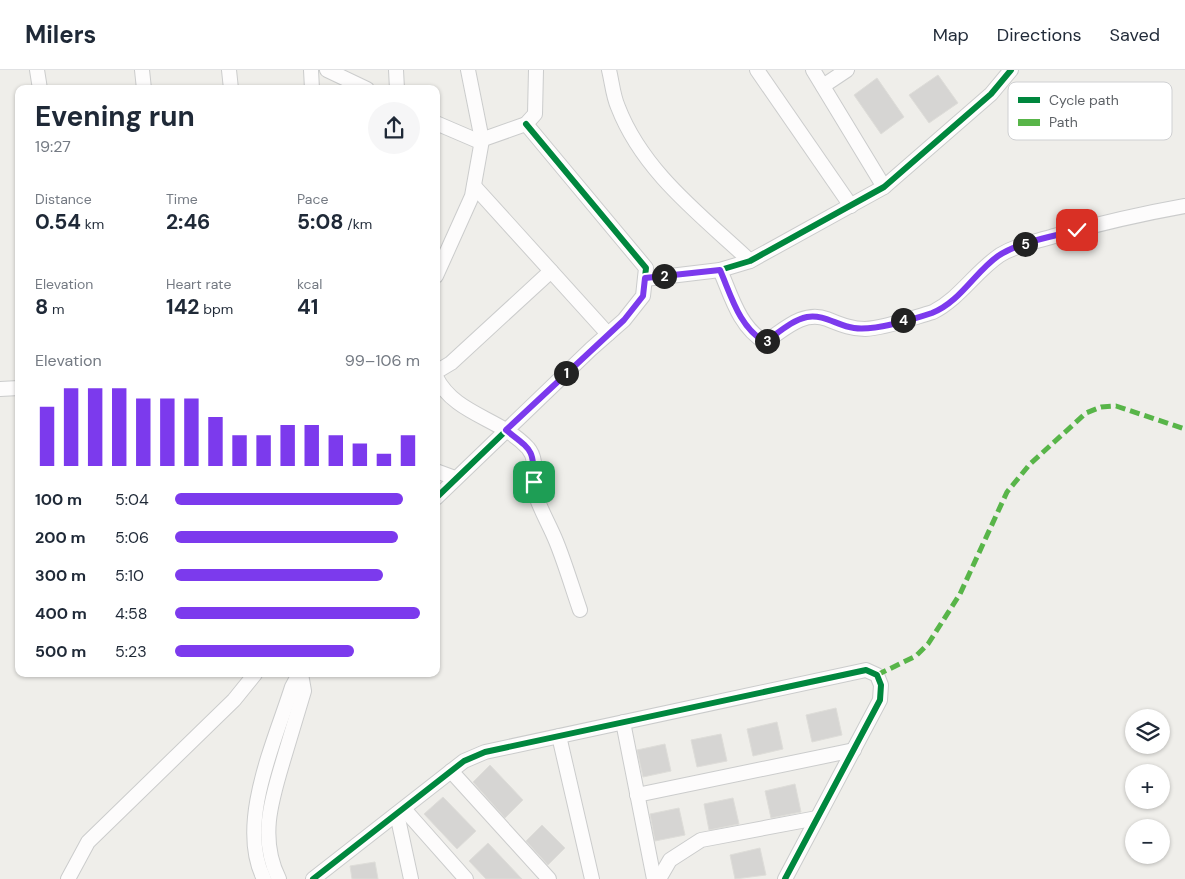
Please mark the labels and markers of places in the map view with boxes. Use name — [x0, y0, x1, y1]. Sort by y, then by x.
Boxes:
pin — [1056, 209, 1098, 251]
pin: 5 — [1012, 232, 1038, 256]
pin: 2 — [652, 264, 676, 288]
pin: 4 — [890, 308, 916, 332]
pin: 3 — [754, 328, 780, 354]
pin: 1 — [554, 360, 578, 386]
pin — [513, 461, 555, 503]

